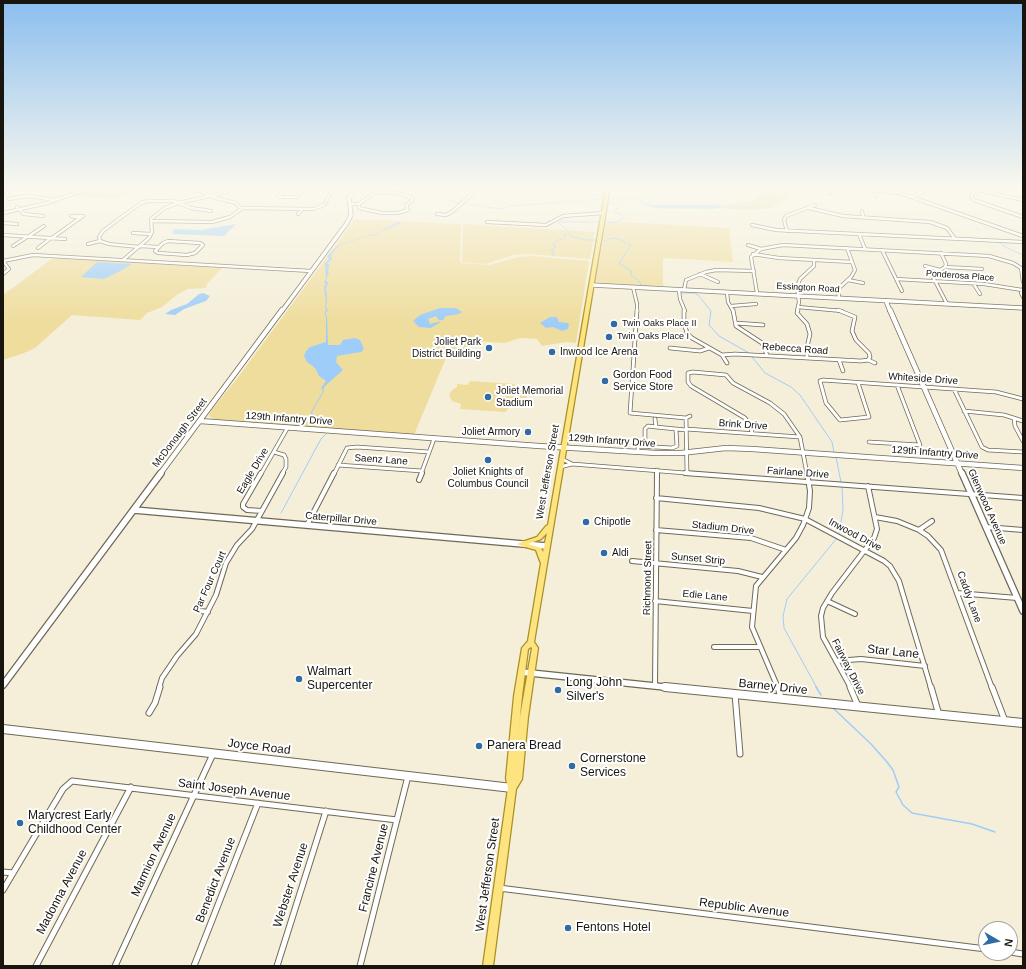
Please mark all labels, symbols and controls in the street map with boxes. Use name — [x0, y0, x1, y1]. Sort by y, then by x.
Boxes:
street label: Ponderosa Place — [925, 268, 995, 284]
street label: Essington Road — [776, 281, 840, 295]
marker: Twin Oaks Place II — [609, 319, 619, 329]
place label: Twin Oaks Place II — [622, 319, 697, 329]
marker: Twin Oaks Place I — [604, 332, 614, 342]
place label: Twin Oaks Place I — [617, 332, 689, 342]
place label: Joliet Park District Building — [412, 336, 481, 360]
street label: Rebecca Road — [762, 341, 828, 357]
marker: Joliet Park District Building — [484, 343, 494, 353]
place label: Inwood Ice Arena — [560, 346, 638, 358]
marker: Inwood Ice Arena — [547, 347, 557, 357]
place label: Gordon Food Service Store — [613, 369, 673, 392]
street label: Whiteside Drive — [888, 371, 958, 387]
marker: Gordon Food Service Store — [600, 376, 610, 386]
place label: Joliet Memorial Stadium — [496, 385, 563, 408]
marker: Joliet Memorial Stadium — [483, 392, 493, 402]
street label: McDonough Street — [150, 396, 210, 470]
street label: 129th Infantry Drive — [245, 410, 333, 428]
street label: Brink Drive — [718, 417, 768, 433]
street label: West Jefferson Street — [534, 424, 562, 520]
place label: Joliet Armory — [462, 426, 520, 438]
marker: Joliet Armory — [523, 427, 533, 437]
street label: 129th Infantry Drive — [568, 432, 656, 450]
street label: 129th Infantry Drive — [891, 444, 979, 462]
street label: Eagle Drive — [235, 446, 271, 496]
street label: Saenz Lane — [354, 452, 408, 468]
marker: Joliet Knights of Columbus Council — [483, 455, 493, 465]
street label: Fairlane Drive — [767, 465, 829, 481]
place label: Joliet Knights of Columbus Council — [447, 466, 529, 490]
street label: Glenwood Avenue — [965, 467, 1009, 547]
street label: Caterpillar Drive — [305, 510, 377, 528]
place label: Chipotle — [594, 516, 631, 528]
street label: Inwood Drive — [826, 516, 884, 554]
marker: Chipotle — [581, 517, 591, 527]
street label: Stadium Drive — [691, 519, 755, 537]
street label: Richmond Street — [641, 541, 655, 615]
place label: Aldi — [612, 547, 629, 559]
marker: Aldi — [599, 548, 609, 558]
street label: Par Four Court — [191, 549, 229, 615]
street label: Sunset Strip — [670, 551, 726, 567]
street label: Caddy Lane — [954, 570, 984, 624]
street label: Edie Lane — [682, 588, 728, 604]
street label: Fairway Drive — [829, 637, 867, 697]
street label: Star Lane — [866, 642, 920, 662]
place label: Walmart Supercenter — [307, 665, 372, 693]
marker: Walmart Supercenter — [294, 674, 304, 684]
place label: Long John Silver's — [566, 676, 622, 704]
street label: Barney Drive — [738, 676, 808, 698]
marker: Long John Silver's — [553, 685, 563, 695]
street label: Joyce Road — [227, 736, 291, 758]
place label: Panera Bread — [487, 739, 561, 753]
marker: Panera Bread — [474, 741, 484, 751]
place label: Cornerstone Services — [580, 752, 646, 780]
marker: Cornerstone Services — [567, 761, 577, 771]
street label: Saint Joseph Avenue — [177, 776, 291, 804]
place label: Marycrest Early Childhood Center — [28, 809, 121, 837]
street label: Marmion Avenue — [128, 811, 180, 899]
street label: West Jefferson Street — [473, 817, 503, 933]
marker: Marycrest Early Childhood Center — [15, 818, 25, 828]
street label: Francine Avenue — [356, 822, 392, 914]
street label: Benedict Avenue — [193, 835, 239, 925]
street label: Webster Avenue — [271, 841, 311, 929]
street label: Madonna Avenue — [34, 847, 90, 937]
street label: Republic Avenue — [698, 895, 790, 921]
place label: Fentons Hotel — [576, 921, 651, 935]
north arrow — [978, 921, 1018, 961]
marker: Fentons Hotel — [563, 923, 573, 933]
text: N — [1002, 938, 1015, 948]

